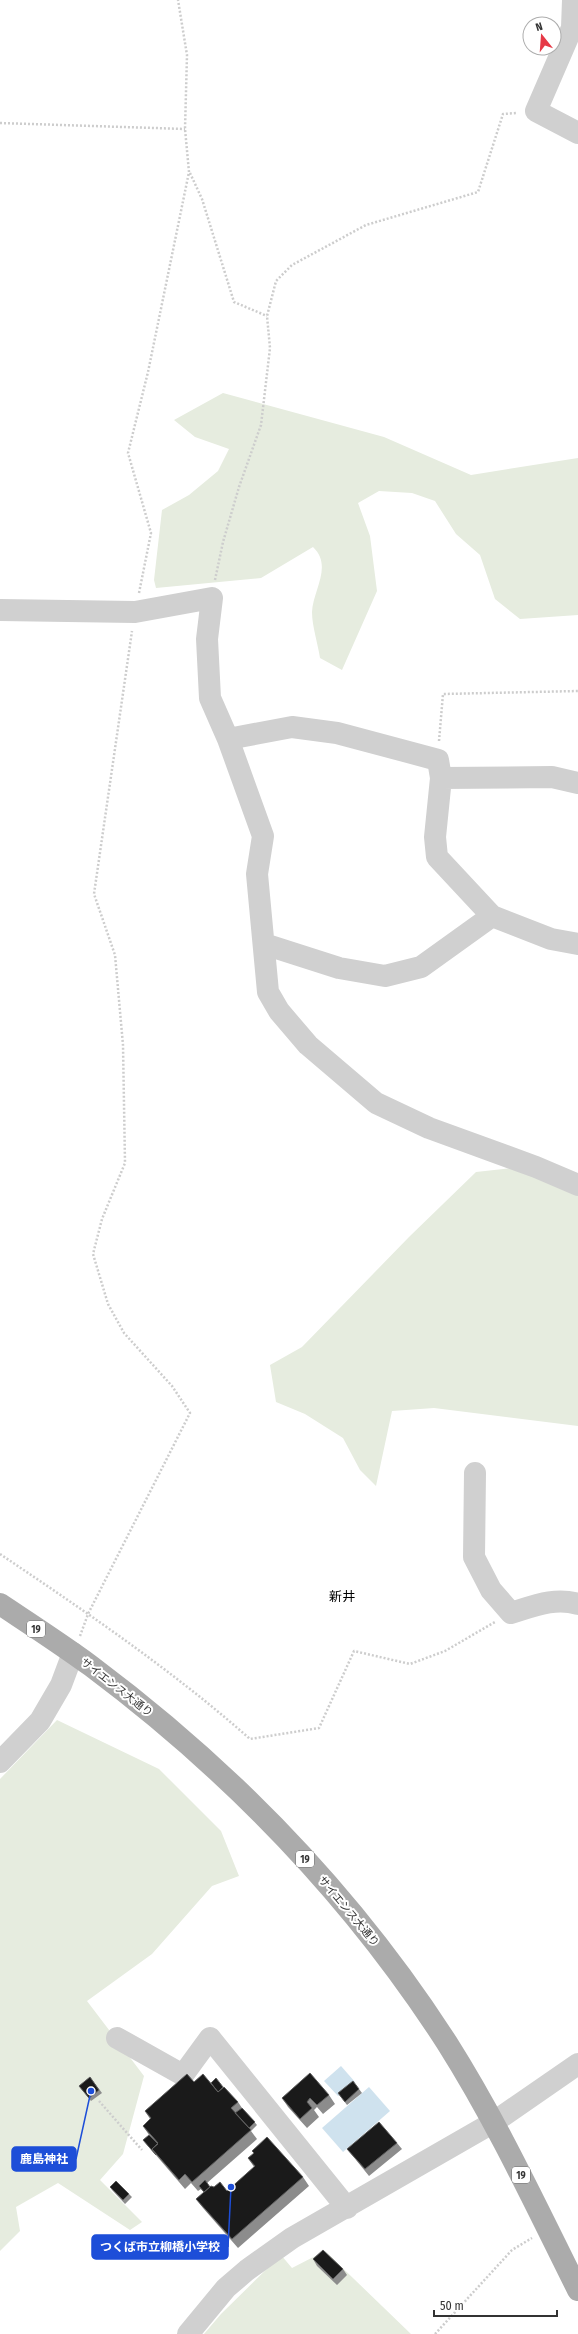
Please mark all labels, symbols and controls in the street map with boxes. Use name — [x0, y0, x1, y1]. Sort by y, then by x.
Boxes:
north arrow — [522, 16, 562, 56]
text: N — [534, 20, 544, 34]
district label: 新井 — [329, 1589, 355, 1604]
road number: 19 — [27, 1621, 45, 1637]
street label: サイエンス大通り — [78, 1655, 155, 1720]
road number: 19 — [296, 1851, 314, 1867]
street label: サイエンス大通り — [315, 1874, 382, 1949]
callout: 鹿島神社 — [12, 2147, 76, 2171]
text: 鹿島神社 — [20, 2152, 68, 2166]
road number: 19 — [512, 2167, 530, 2183]
callout: つくば市立柳橋小学校 — [92, 2235, 228, 2259]
text: つくば市立柳橋小学校 — [100, 2240, 220, 2254]
scale bar — [434, 2292, 557, 2318]
text: 50 m — [440, 2299, 464, 2313]

